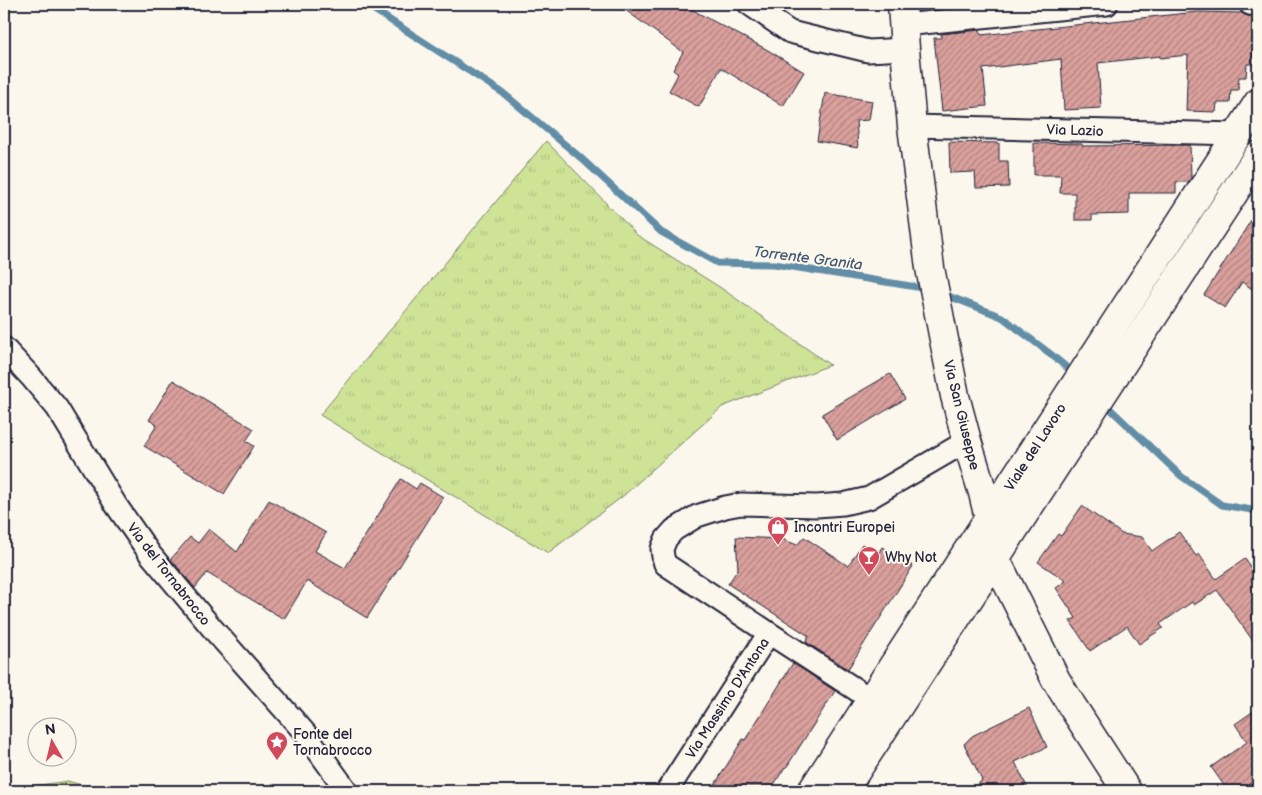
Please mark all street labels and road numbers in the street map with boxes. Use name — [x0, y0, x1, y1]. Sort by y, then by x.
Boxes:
street label: Via Lazio — [1046, 121, 1104, 140]
street label: Via San Giuseppe — [940, 358, 983, 472]
street label: Viale del Lavoro — [1001, 400, 1070, 494]
street label: Via del Tornabrocco — [123, 520, 214, 629]
street label: Via Massimo D'Antona — [682, 635, 773, 762]

